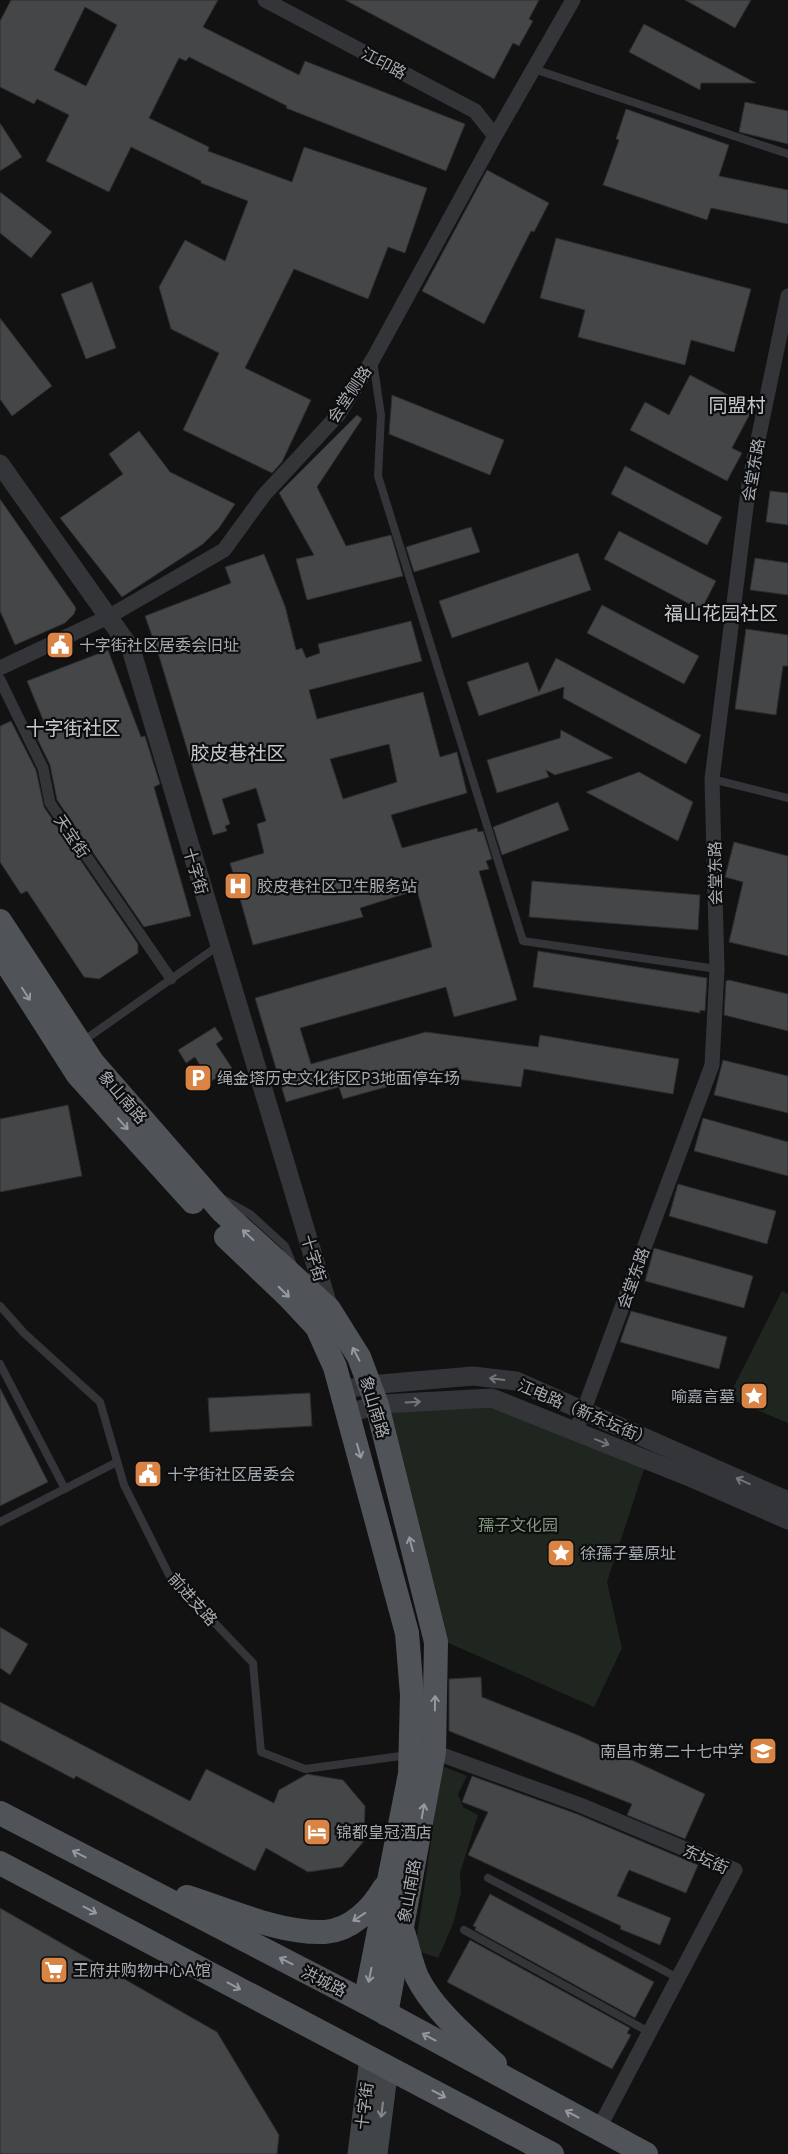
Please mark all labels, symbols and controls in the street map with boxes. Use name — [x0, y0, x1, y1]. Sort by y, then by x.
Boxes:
street label: 江印路 — [358, 42, 410, 84]
street label: 会堂侧路 — [322, 361, 376, 427]
district label: 同盟村 — [708, 392, 766, 418]
street label: 会堂东路 — [737, 437, 769, 503]
district label: 福山花园社区 — [664, 600, 778, 626]
public building icon: 十字街社区居委会旧址 — [45, 630, 75, 660]
place label: 十字街社区居委会旧址 — [79, 634, 239, 656]
district label: 十字街社区 — [25, 715, 121, 741]
district label: 胶皮巷社区 — [190, 740, 286, 766]
street label: 天宝街 — [49, 810, 95, 862]
street label: 会堂东路 — [703, 841, 727, 905]
street label: 十字街 — [179, 845, 213, 897]
hospital icon: 胶皮巷社区卫生服务站 — [223, 871, 253, 901]
place label: 胶皮巷社区卫生服务站 — [257, 875, 417, 897]
one-way arrow — [21, 987, 32, 1001]
parking icon: 绳金塔历史文化街区P3地面停车场 — [183, 1063, 213, 1093]
street label: 象山南路 — [94, 1066, 152, 1128]
place label: 绳金塔历史文化街区P3地面停车场 — [217, 1067, 460, 1089]
one-way arrow — [117, 1118, 128, 1131]
one-way arrow — [242, 1229, 255, 1241]
street label: 十字街 — [296, 1232, 332, 1284]
street label: 会堂东路 — [612, 1244, 654, 1312]
one-way arrow — [277, 1285, 289, 1297]
one-way arrow — [351, 1347, 361, 1362]
street label: 象山南路 — [355, 1373, 395, 1441]
one-way arrow — [489, 1374, 505, 1384]
street label: 江电路（新东坛街） — [514, 1374, 656, 1450]
place icon: 喻嘉言墓 — [739, 1381, 769, 1411]
place label: 喻嘉言墓 — [671, 1385, 735, 1407]
one-way arrow — [405, 1398, 421, 1407]
one-way arrow — [594, 1437, 609, 1447]
one-way arrow — [354, 1443, 364, 1459]
public building icon: 十字街社区居委会 — [133, 1459, 163, 1489]
place label: 十字街社区居委会 — [167, 1463, 295, 1485]
one-way arrow — [736, 1476, 751, 1486]
park label: 孺子文化园 — [478, 1514, 558, 1536]
one-way arrow — [406, 1536, 415, 1552]
place icon: 徐孺子墓原址 — [546, 1538, 576, 1568]
place label: 徐孺子墓原址 — [580, 1542, 676, 1564]
street label: 前进支路 — [163, 1568, 223, 1630]
one-way arrow — [430, 1695, 440, 1712]
school or university icon: 南昌市第二十七中学 — [748, 1736, 778, 1766]
place label: 南昌市第二十七中学 — [600, 1740, 744, 1762]
one-way arrow — [419, 1804, 429, 1820]
hotel icon: 锦都皇冠酒店 — [302, 1817, 332, 1847]
place label: 锦都皇冠酒店 — [336, 1821, 432, 1843]
street label: 东坛街 — [680, 1839, 732, 1879]
one-way arrow — [72, 1849, 87, 1858]
street label: 象山南路 — [393, 1858, 425, 1924]
one-way arrow — [82, 1905, 97, 1915]
one-way arrow — [352, 1912, 366, 1922]
supermarket icon: 王府井购物中心A馆 — [39, 1955, 69, 1985]
one-way arrow — [278, 1956, 293, 1966]
place label: 王府井购物中心A馆 — [73, 1959, 211, 1981]
street label: 洪城路 — [298, 1960, 350, 2002]
one-way arrow — [365, 1967, 374, 1983]
one-way arrow — [226, 1981, 241, 1991]
one-way arrow — [422, 2032, 437, 2041]
street label: 十字街 — [350, 2081, 378, 2131]
one-way arrow — [431, 2090, 446, 2099]
one-way arrow — [377, 2102, 387, 2118]
one-way arrow — [565, 2109, 580, 2118]

